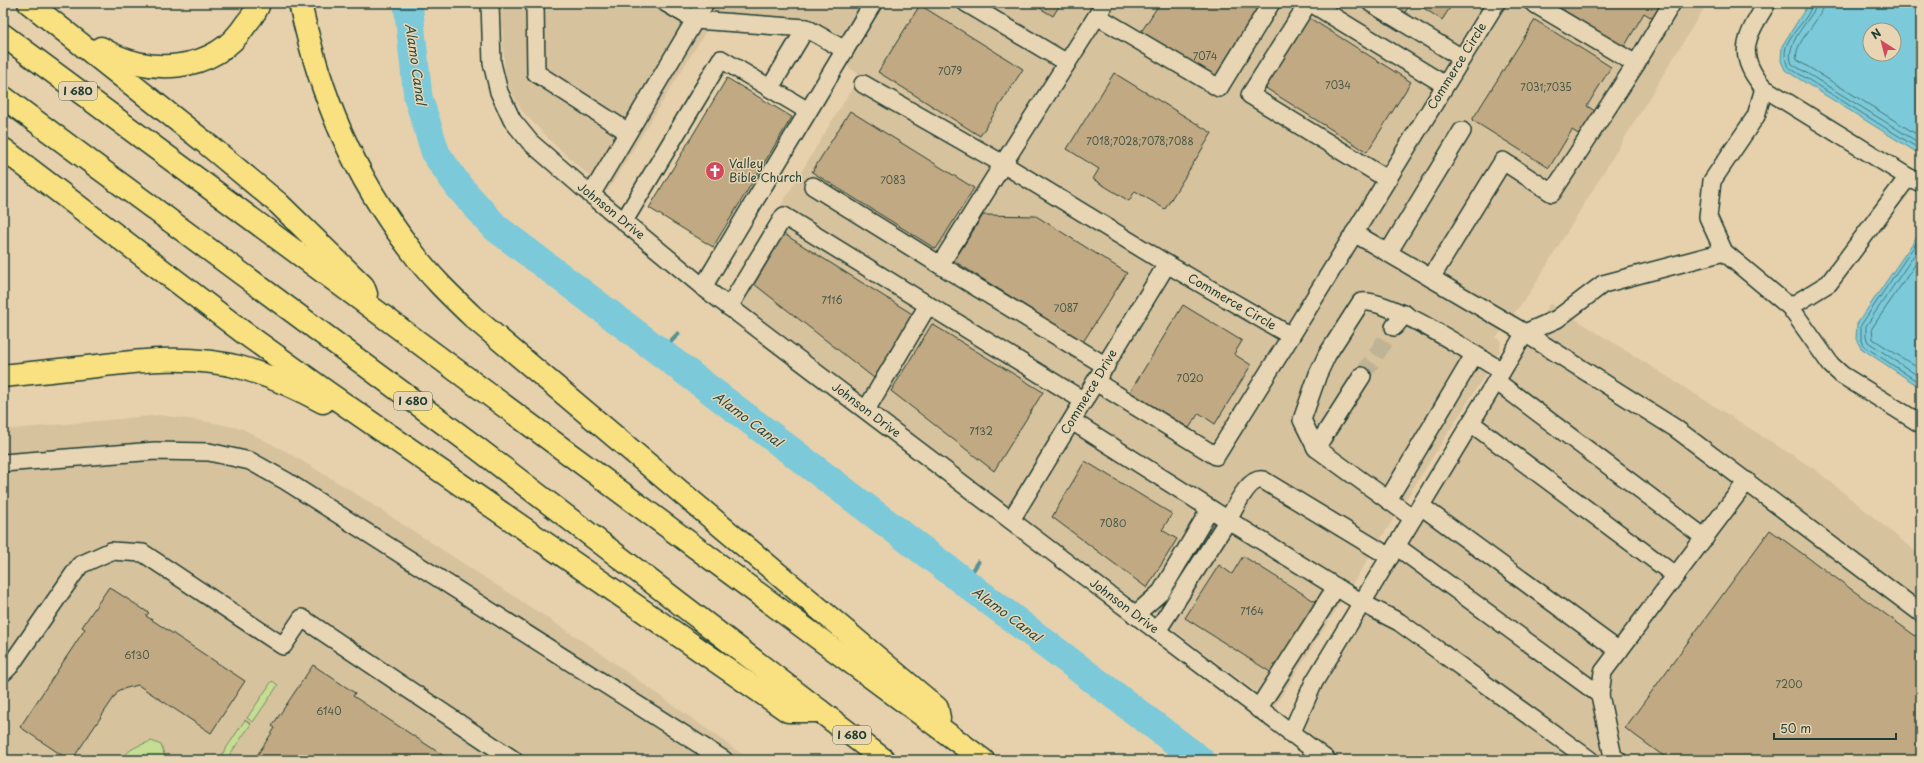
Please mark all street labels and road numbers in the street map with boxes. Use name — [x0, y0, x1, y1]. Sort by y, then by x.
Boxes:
street label: Commerce Circle — [1422, 18, 1490, 113]
road number: I 680 — [59, 82, 97, 100]
street label: Johnson Drive — [574, 177, 649, 243]
street label: Commerce Circle — [1185, 268, 1280, 334]
street label: Commerce Drive — [1055, 345, 1121, 438]
street label: Johnson Drive — [828, 377, 905, 441]
road number: I 680 — [394, 392, 432, 410]
street label: Johnson Drive — [1086, 573, 1163, 637]
road number: I 680 — [833, 726, 871, 744]

